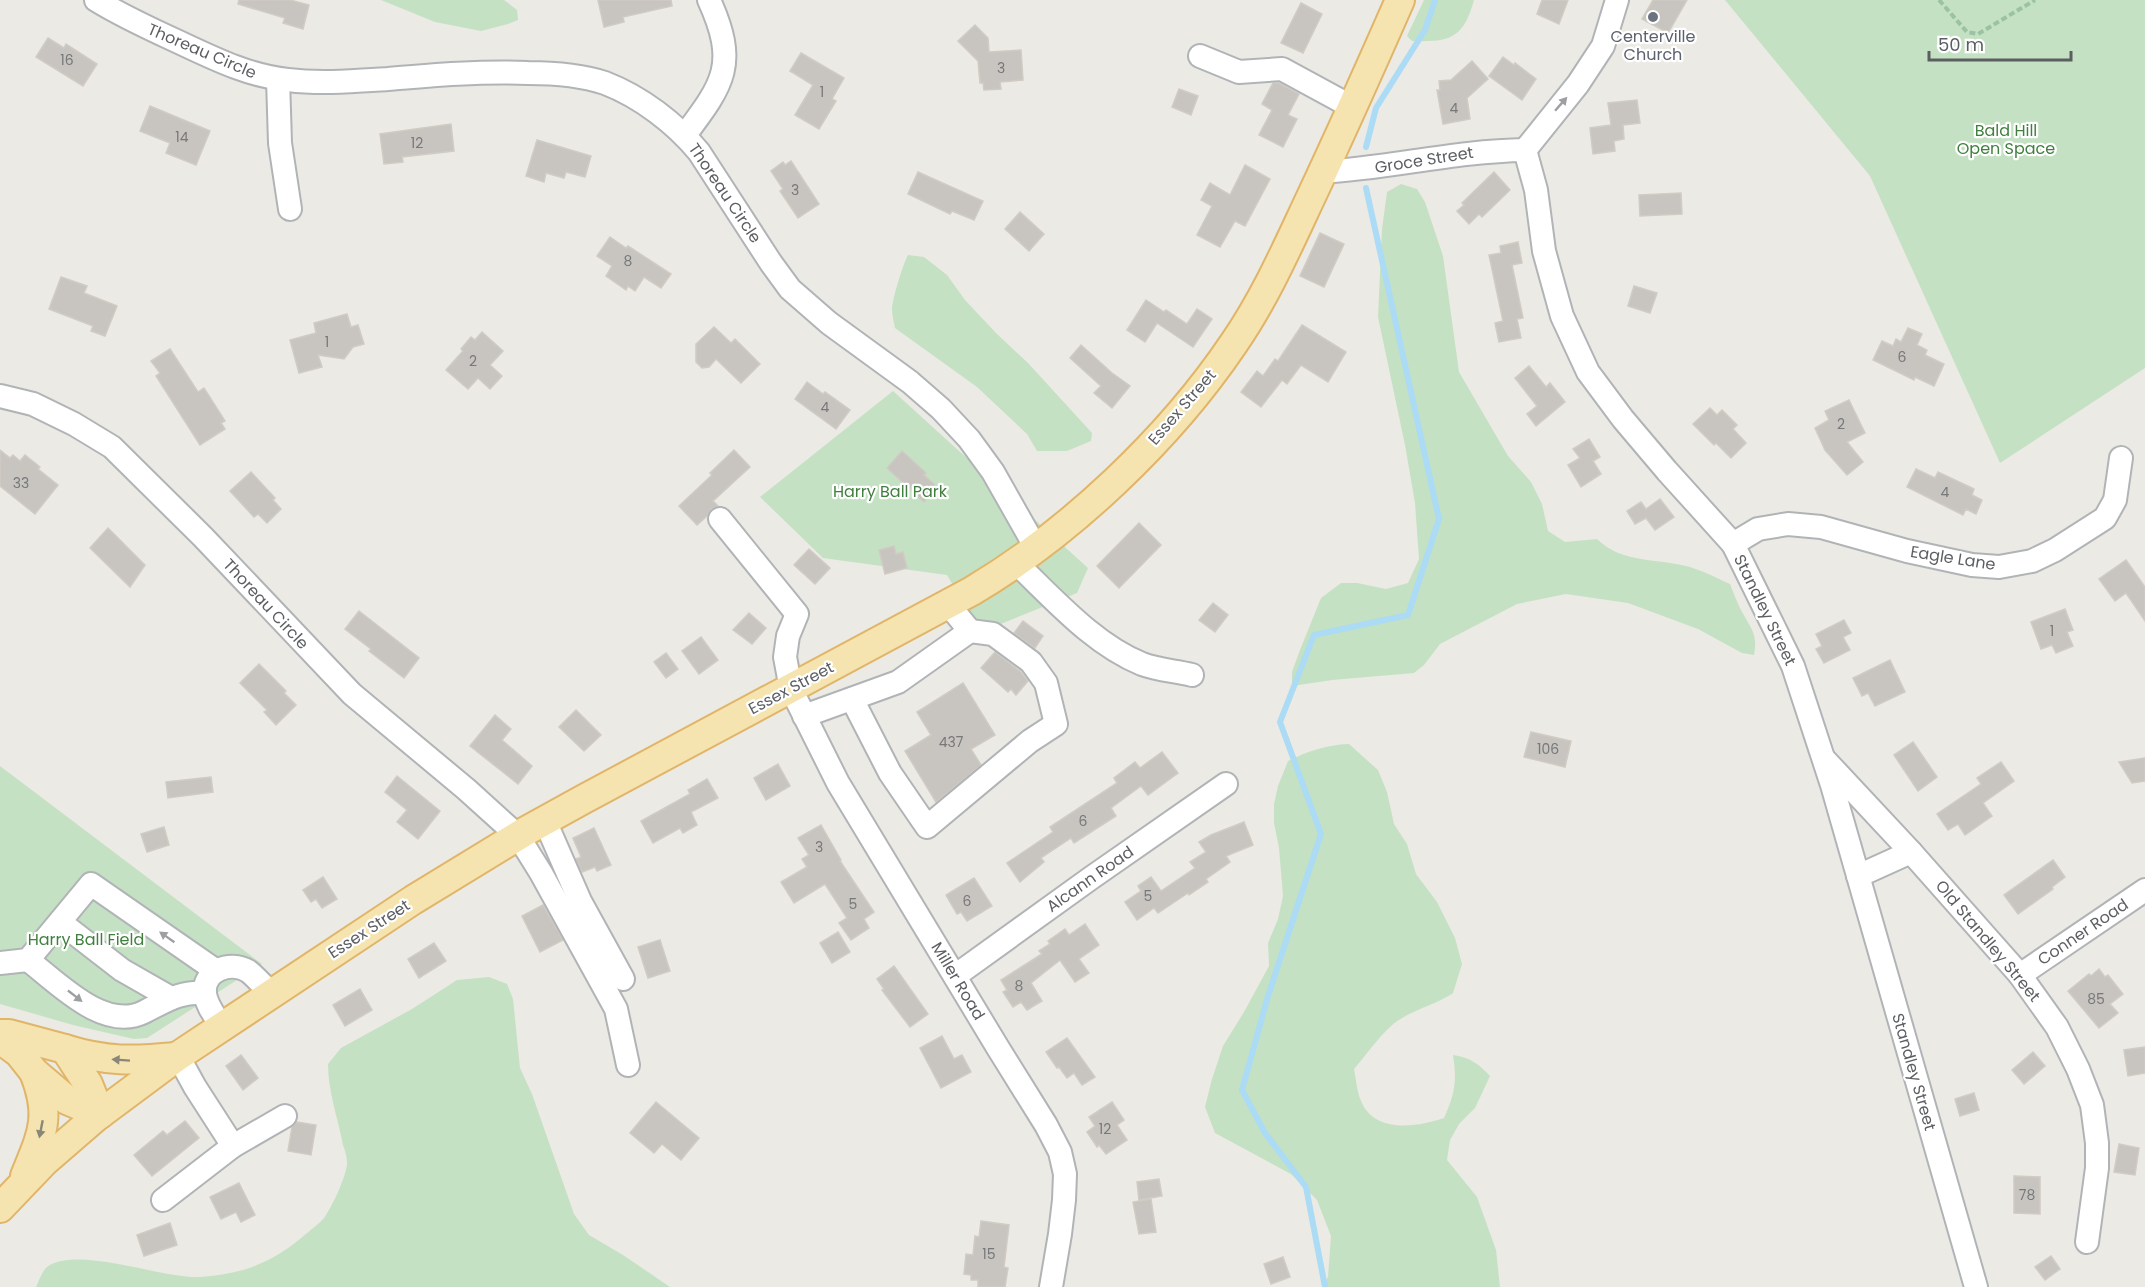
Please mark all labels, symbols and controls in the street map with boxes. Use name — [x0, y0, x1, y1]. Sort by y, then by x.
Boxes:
marker: Centerville Church — [1646, 10, 1660, 24]
street label: Thoreau Circle — [144, 18, 260, 84]
scale bar — [1929, 24, 2072, 62]
place label: Centerville Church — [1611, 25, 1696, 66]
text: 50 m — [1938, 32, 1984, 57]
house number: 16 — [60, 50, 74, 70]
house number: 3 — [997, 58, 1005, 78]
house number: 1 — [820, 82, 824, 102]
one-way arrow — [1554, 97, 1567, 112]
house number: 4 — [1450, 98, 1459, 118]
park label: Bald Hill Open Space — [1957, 119, 2055, 160]
house number: 14 — [175, 127, 189, 147]
house number: 12 — [411, 133, 423, 153]
street label: Thoreau Circle — [683, 138, 767, 248]
street label: Groce Street — [1373, 141, 1475, 179]
house number: 3 — [791, 180, 799, 200]
house number: 8 — [624, 251, 633, 271]
house number: 1 — [325, 332, 329, 352]
house number: 6 — [1898, 347, 1907, 367]
house number: 2 — [469, 351, 477, 371]
street label: Essex Street — [1143, 364, 1222, 450]
house number: 4 — [821, 397, 830, 417]
house number: 2 — [1837, 414, 1845, 434]
house number: 33 — [13, 473, 29, 493]
park label: Harry Ball Park — [833, 480, 948, 503]
house number: 4 — [1941, 482, 1950, 502]
street label: Eagle Lane — [1909, 540, 1997, 576]
street label: Standley Street — [1728, 551, 1802, 670]
street label: Thoreau Circle — [218, 554, 314, 654]
house number: 1 — [2050, 621, 2054, 641]
street label: Essex Street — [744, 656, 838, 720]
house number: 437 — [939, 732, 964, 752]
house number: 106 — [1537, 739, 1559, 759]
house number: 6 — [1079, 811, 1088, 831]
house number: 3 — [815, 837, 823, 857]
street label: Alcann Road — [1042, 840, 1138, 918]
street label: Old Standley Street — [1930, 875, 2046, 1007]
house number: 5 — [1144, 886, 1152, 906]
house number: 6 — [963, 891, 972, 911]
street label: Conner Road — [2033, 893, 2133, 971]
street label: Essex Street — [323, 894, 415, 964]
house number: 5 — [849, 894, 857, 914]
park label: Harry Ball Field — [28, 928, 144, 951]
one-way arrow — [160, 931, 176, 943]
street label: Miller Road — [926, 938, 990, 1024]
house number: 8 — [1015, 976, 1024, 996]
house number: 85 — [2087, 989, 2105, 1009]
one-way arrow — [66, 990, 82, 1002]
street label: Standley Street — [1886, 1011, 1942, 1134]
one-way arrow — [111, 1056, 130, 1065]
house number: 12 — [1099, 1119, 1111, 1139]
one-way arrow — [36, 1120, 45, 1139]
house number: 78 — [2019, 1185, 2035, 1205]
house number: 15 — [982, 1244, 996, 1264]

